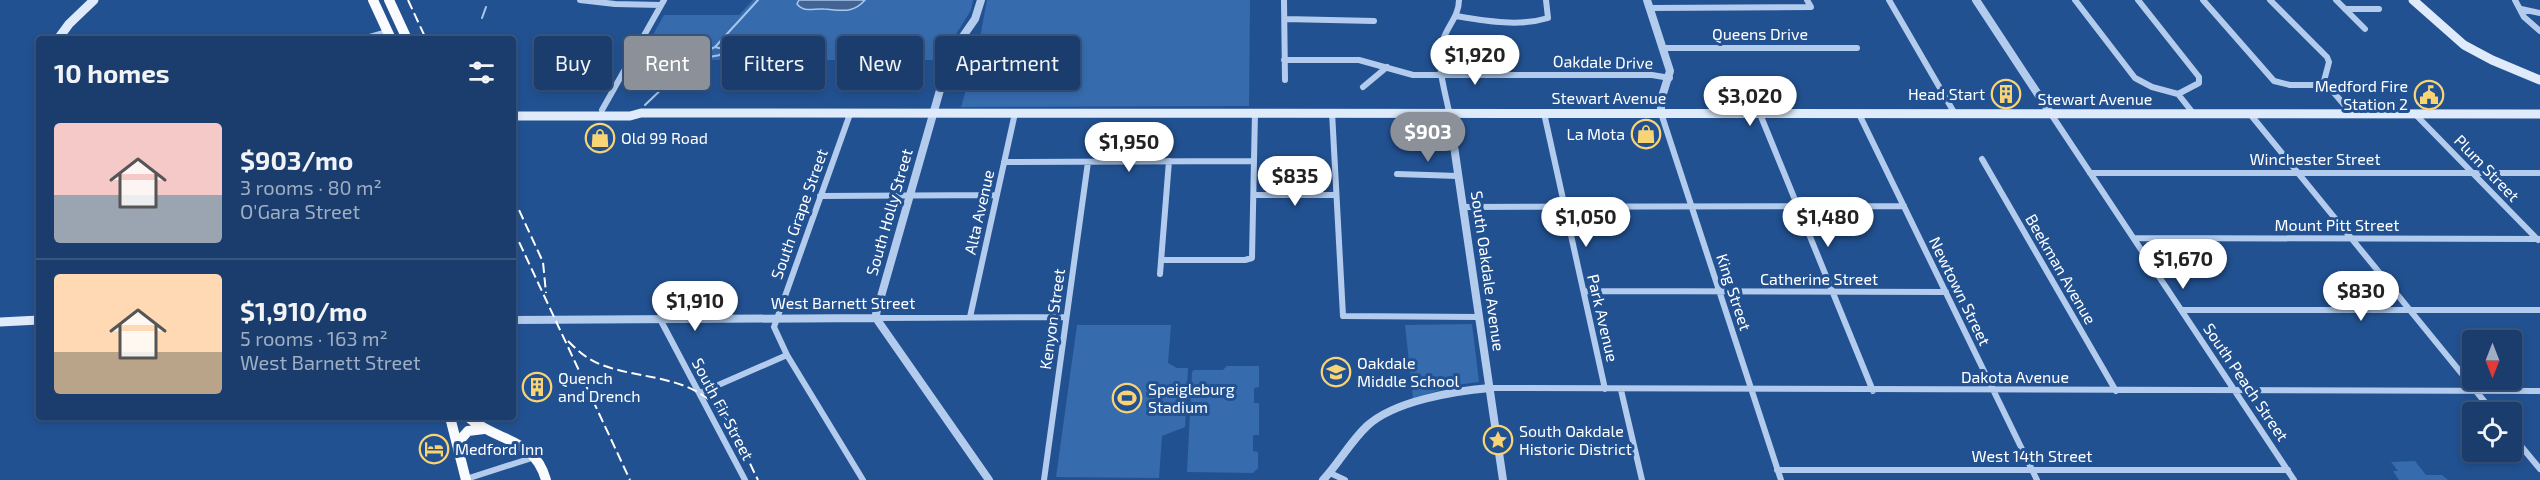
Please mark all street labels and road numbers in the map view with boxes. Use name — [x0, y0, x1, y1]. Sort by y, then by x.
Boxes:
street label: Queens Drive — [1712, 24, 1808, 44]
street label: Oakdale Drive — [1553, 51, 1653, 72]
street label: Stewart Avenue — [1552, 88, 1666, 107]
street label: Stewart Avenue — [2038, 89, 2152, 108]
street label: Plum Street — [2451, 130, 2524, 205]
street label: South Grape Street — [766, 146, 831, 282]
street label: South Holly Street — [861, 146, 916, 278]
street label: Winchester Street — [2249, 149, 2381, 168]
street label: Alta Avenue — [960, 168, 997, 256]
street label: South Oakdale Avenue — [1468, 190, 1509, 352]
street label: Beekman Avenue — [2022, 210, 2101, 327]
street label: Mount Pitt Street — [2275, 215, 2399, 234]
street label: Newtown Street — [1926, 233, 1995, 348]
street label: King Street — [1713, 251, 1756, 333]
street label: Kenyon Street — [1035, 267, 1068, 371]
street label: Catherine Street — [1760, 269, 1878, 288]
street label: Park Avenue — [1584, 272, 1623, 364]
street label: West Barnett Street — [771, 293, 915, 312]
street label: South Peach Street — [2200, 319, 2293, 444]
street label: South Fir Street — [689, 354, 758, 463]
street label: Dakota Avenue — [1961, 367, 2069, 386]
street label: West 14th Street — [1972, 446, 2092, 465]

